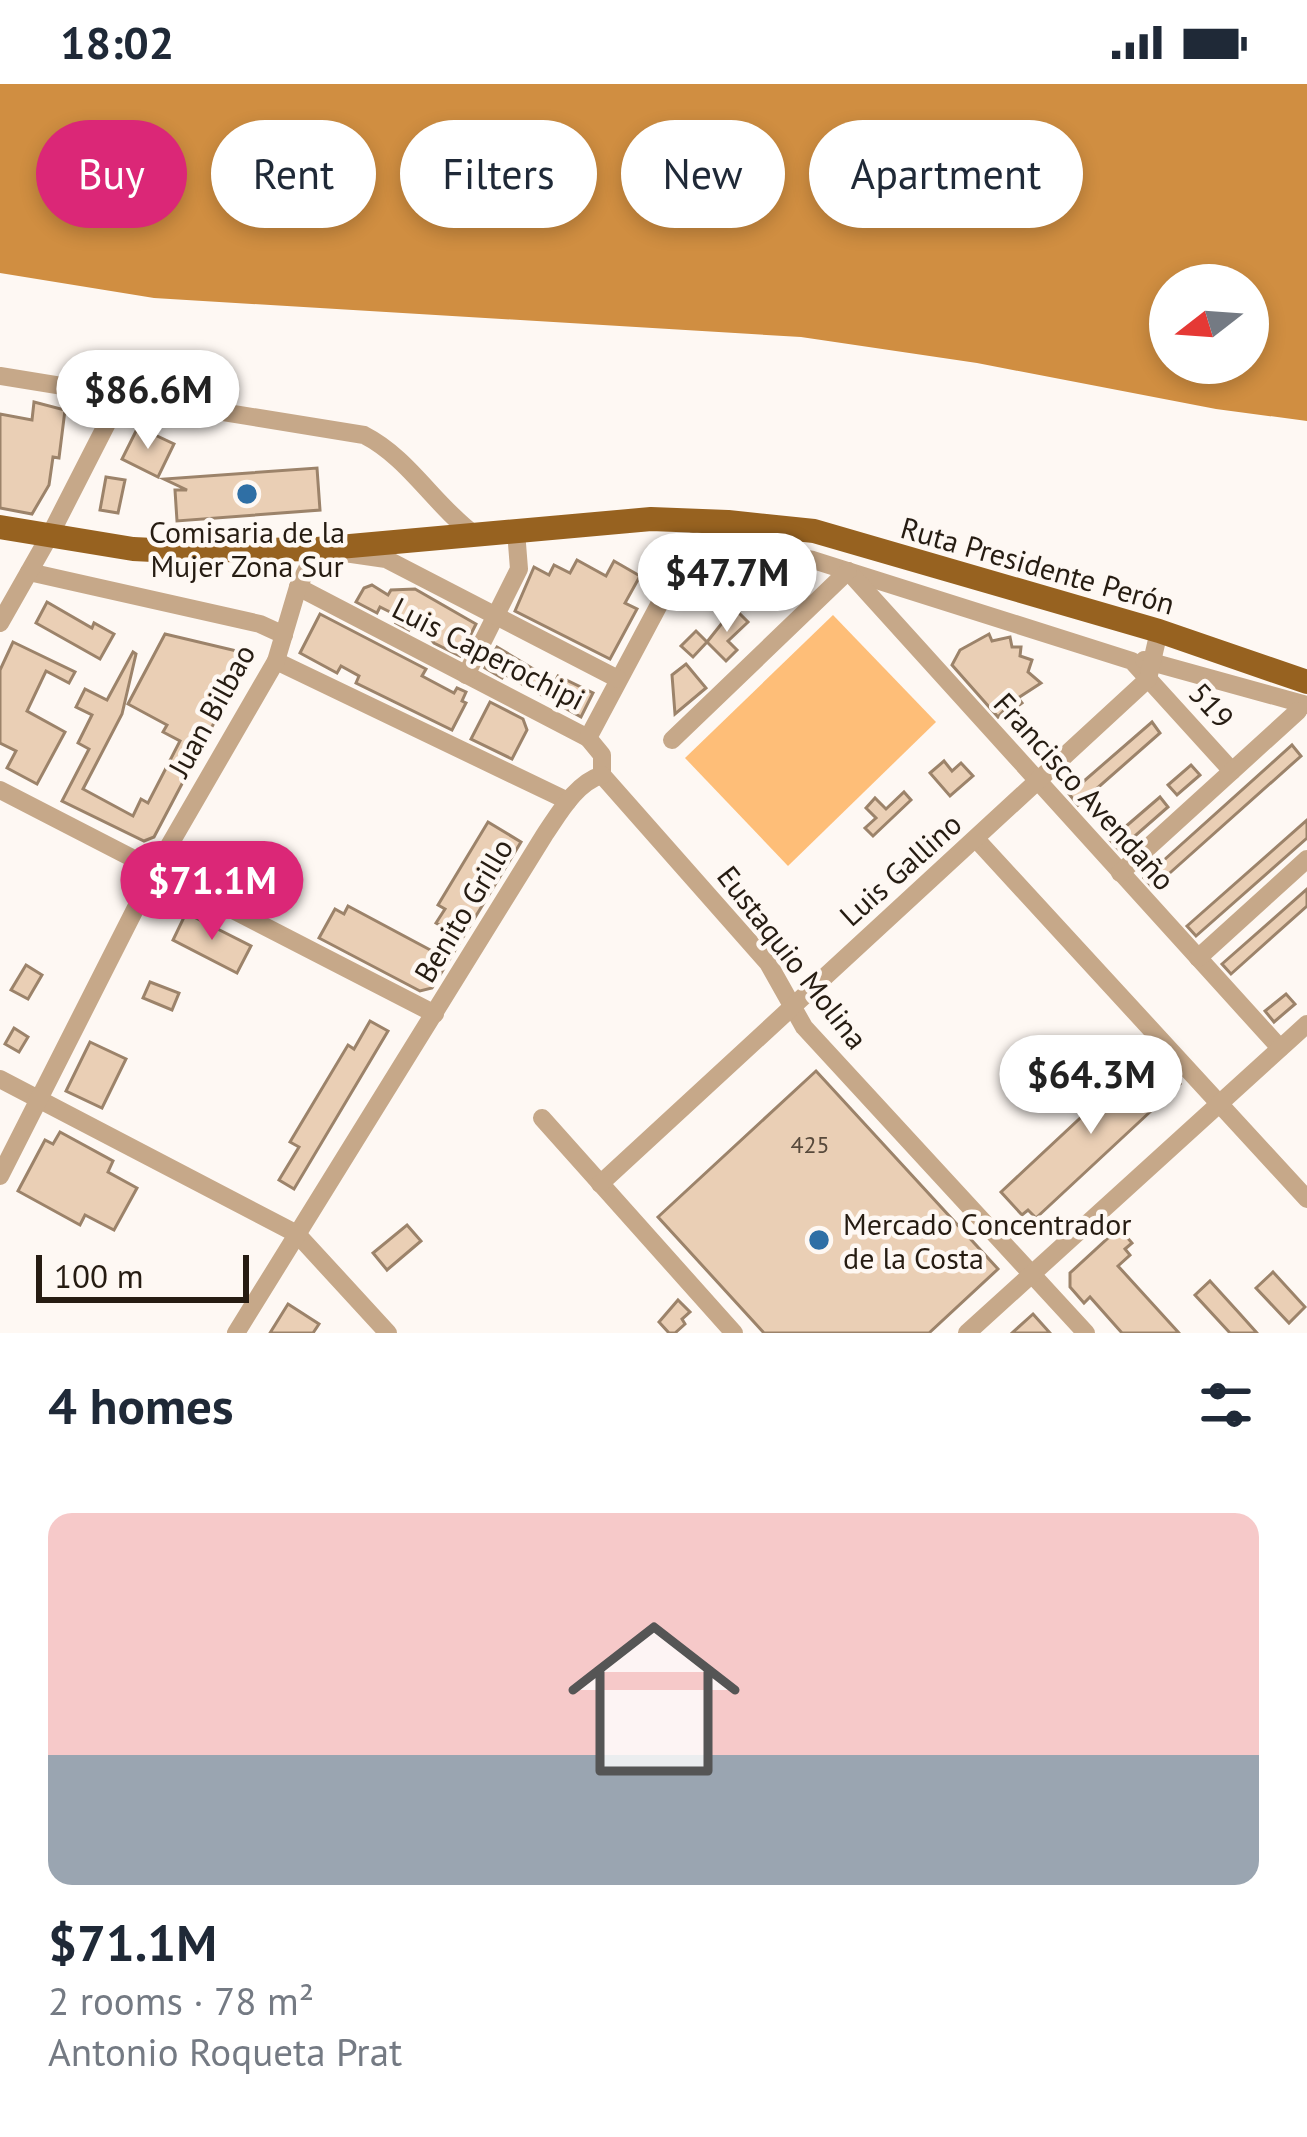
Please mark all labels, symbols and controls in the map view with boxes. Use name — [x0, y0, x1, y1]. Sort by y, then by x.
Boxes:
text: 18:02 — [60, 13, 174, 71]
chip: Buy — [36, 120, 187, 228]
chip: Rent — [211, 120, 376, 228]
chip: Filters — [400, 120, 597, 228]
chip: New — [621, 120, 785, 228]
chip: Apartment — [809, 120, 1083, 228]
north arrow — [1149, 264, 1269, 384]
map controls — [1149, 264, 1269, 384]
pin: $86.6M — [50, 350, 246, 452]
text: $86.6M — [83, 363, 213, 414]
marker: Comisaria de la Mujer Zona Sur — [234, 481, 260, 507]
street label: Ruta Presidente Perón — [897, 507, 1179, 623]
place label: Comisaria de la Mujer Zona Sur — [149, 512, 345, 585]
pin: $47.7M — [629, 533, 825, 635]
text: $47.7M — [665, 546, 789, 597]
street label: Luis Caperochipi — [386, 588, 592, 718]
street label: Juan Bilbao — [158, 637, 263, 785]
street label: 519 — [1181, 674, 1243, 736]
street label: Francisco Avendaño — [986, 684, 1184, 898]
street label: Luis Gallino — [831, 804, 969, 934]
street label: Benito Grillo — [405, 831, 521, 989]
pin: $71.1M — [114, 841, 310, 943]
text: $71.1M — [147, 854, 277, 905]
street label: Eustaquio Molina — [709, 857, 877, 1057]
pin: $64.3M — [993, 1035, 1189, 1137]
text: $64.3M — [1026, 1048, 1156, 1099]
house number: 425 — [790, 1129, 830, 1160]
place label: Mercado Concentrador de la Costa — [843, 1204, 1132, 1277]
marker: Mercado Concentrador de la Costa — [806, 1227, 832, 1253]
scale bar — [36, 1249, 249, 1302]
text: 100 m — [54, 1254, 144, 1297]
text: 4 homes — [48, 1372, 234, 1438]
icon: filters — [1193, 1372, 1259, 1438]
icon: home — [546, 1591, 762, 1807]
text: $71.1M — [48, 1909, 217, 1975]
text: 2 rooms · 78 m² — [48, 1975, 314, 2026]
text: Antonio Roqueta Prat — [48, 2026, 402, 2077]

